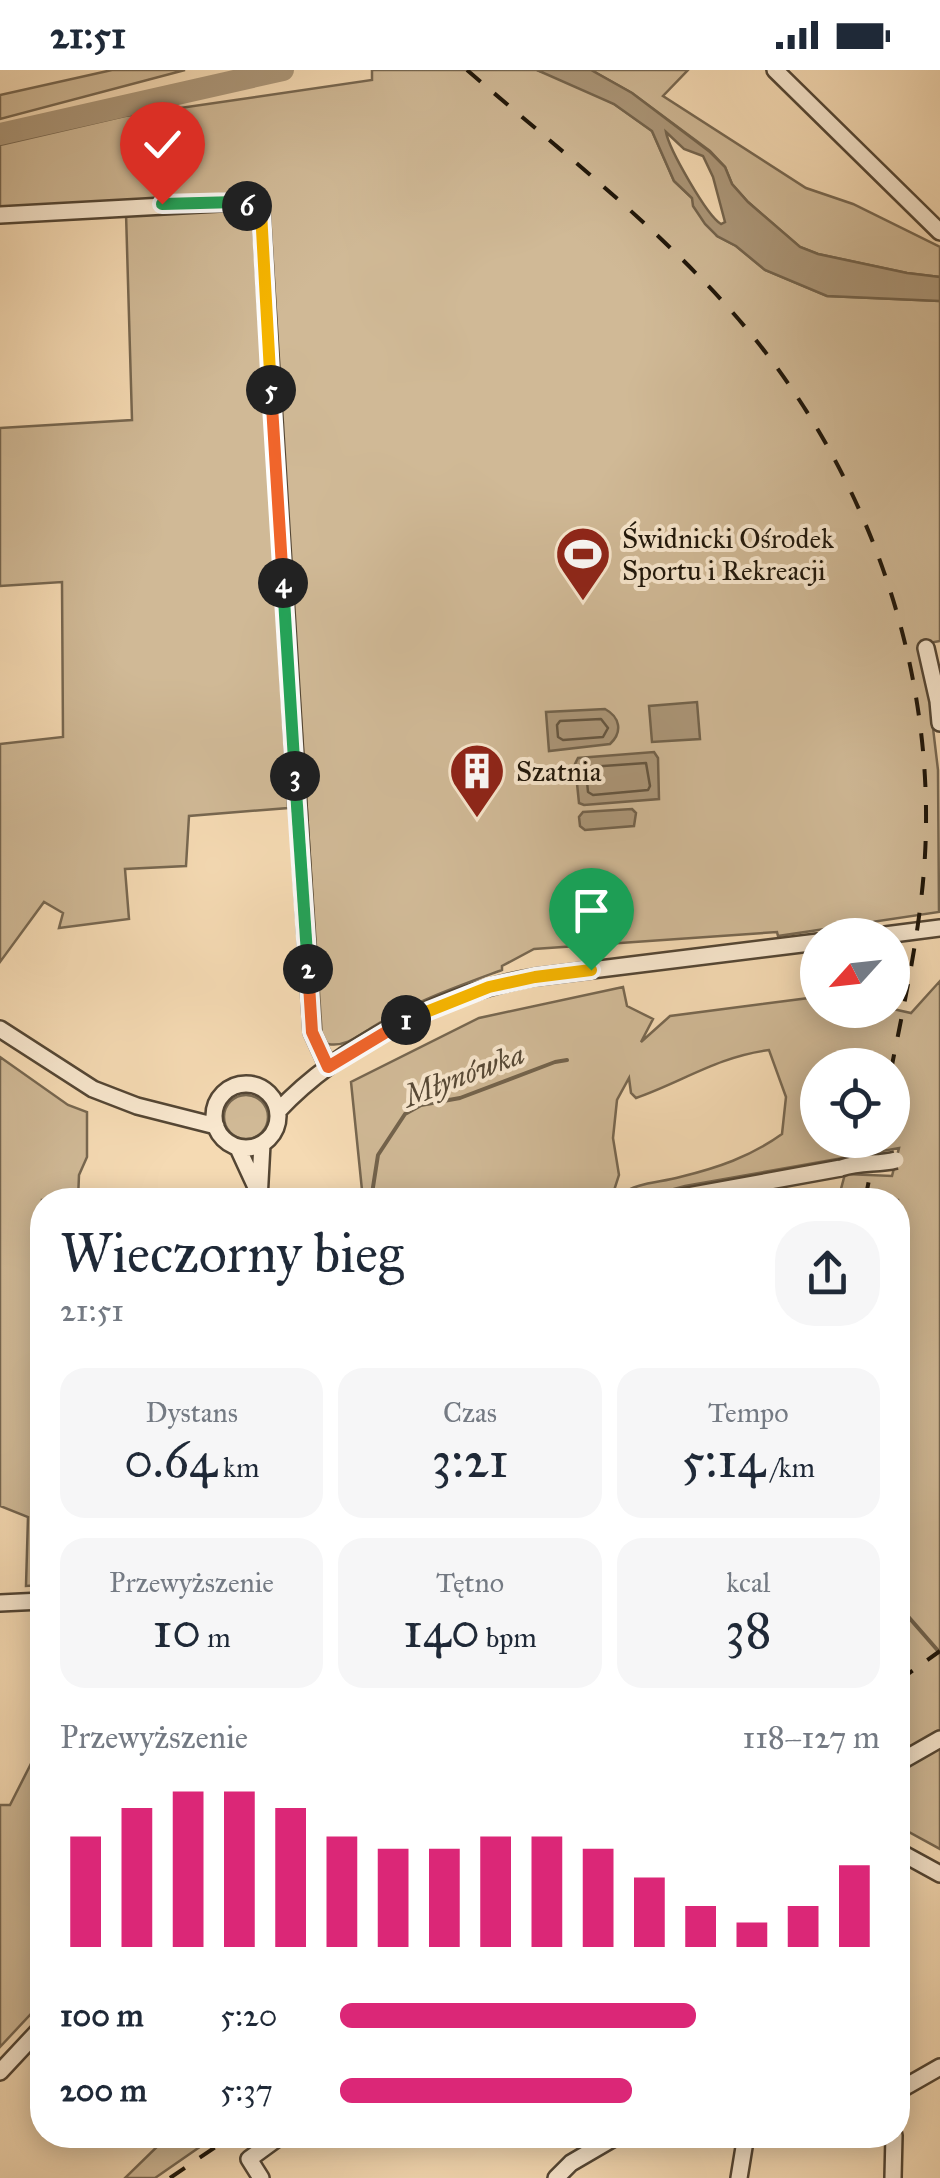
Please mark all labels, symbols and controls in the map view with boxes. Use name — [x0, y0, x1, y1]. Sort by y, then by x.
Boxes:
text: 21:51 — [50, 12, 126, 58]
pin — [120, 102, 205, 205]
icon: check — [135, 117, 190, 172]
pin: 6 — [222, 181, 272, 231]
text: 6 — [240, 188, 254, 223]
pin: 5 — [246, 365, 296, 415]
text: 5 — [264, 372, 278, 407]
place label: Świdnicki Ośrodek Sportu i Rekreacji — [622, 521, 834, 588]
sports icon: Świdnicki Ośrodek Sportu i Rekreacji — [553, 524, 613, 603]
pin: 4 — [258, 558, 308, 608]
text: 4 — [275, 565, 291, 600]
building icon: Szatnia — [447, 741, 507, 820]
pin: 3 — [270, 751, 320, 801]
place label: Szatnia — [516, 754, 602, 789]
text: 3 — [289, 758, 301, 793]
pin — [549, 868, 634, 971]
icon: arrive — [564, 883, 619, 938]
north arrow — [800, 918, 910, 1028]
map controls — [800, 918, 910, 1158]
pin: 2 — [283, 944, 333, 994]
text: 2 — [301, 951, 315, 986]
pin: 1 — [381, 995, 431, 1045]
text: 1 — [400, 1002, 412, 1037]
water label: Młynówka — [396, 1036, 530, 1116]
button: locate — [800, 1048, 910, 1158]
text: Wieczorny bieg — [60, 1220, 404, 1287]
button: share — [775, 1221, 880, 1326]
text: 21:51 — [60, 1291, 124, 1330]
text: Dystans — [145, 1395, 238, 1430]
text: Czas — [443, 1395, 497, 1430]
text: Tempo — [708, 1395, 789, 1430]
text: 0.64 — [124, 1430, 217, 1491]
text: 3:21 — [431, 1430, 509, 1491]
text: 5:14 — [682, 1430, 765, 1491]
text: km — [217, 1450, 259, 1485]
text: /km — [765, 1450, 815, 1485]
text: Przewyższenie — [109, 1565, 274, 1600]
text: Tętno — [436, 1565, 504, 1600]
text: kcal — [726, 1565, 770, 1600]
text: 10 — [153, 1600, 201, 1661]
text: 140 — [403, 1600, 480, 1661]
text: 38 — [725, 1600, 772, 1661]
text: m — [201, 1620, 231, 1655]
text: bpm — [480, 1620, 537, 1655]
text: Przewyższenie — [60, 1718, 248, 1757]
text: 118–127 m — [743, 1718, 880, 1757]
text: 100 m — [60, 1996, 144, 2035]
text: 5:20 — [220, 1996, 277, 2035]
text: 200 m — [60, 2071, 147, 2110]
text: 5:37 — [220, 2071, 273, 2110]

